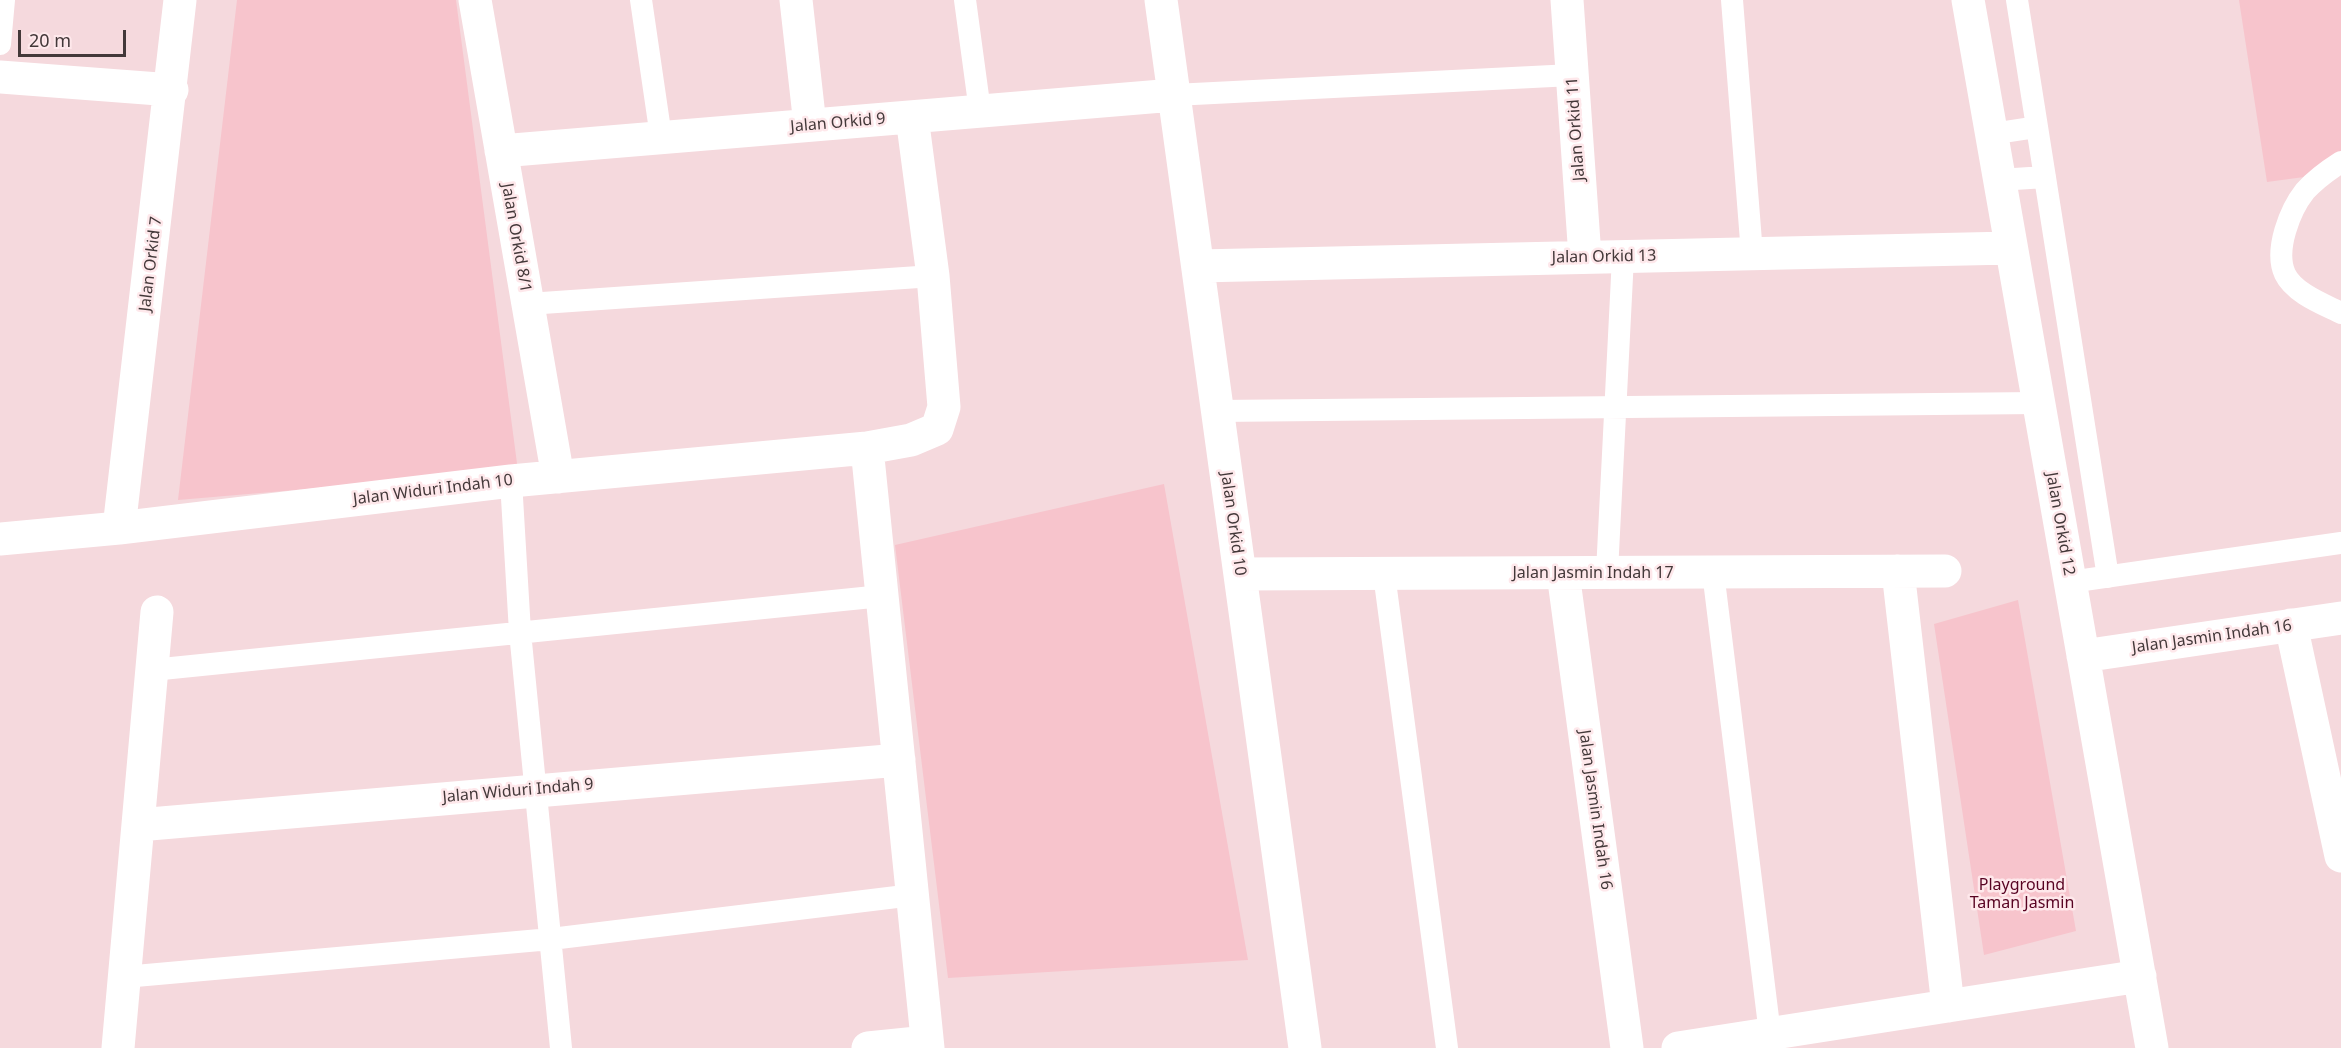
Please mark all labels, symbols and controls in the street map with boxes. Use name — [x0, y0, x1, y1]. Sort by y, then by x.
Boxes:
scale bar — [21, 18, 129, 56]
text: 20 m — [29, 28, 71, 52]
street label: Jalan Orkid 11 — [1563, 76, 1589, 182]
street label: Jalan Orkid 9 — [790, 109, 886, 137]
street label: Jalan Orkid 8/1 — [497, 182, 535, 294]
street label: Jalan Orkid 7 — [136, 215, 166, 313]
street label: Jalan Orkid 13 — [1552, 246, 1656, 268]
street label: Jalan Widuri Indah 10 — [352, 471, 514, 509]
street label: Jalan Orkid 10 — [1216, 471, 1250, 577]
street label: Jalan Orkid 12 — [2041, 471, 2079, 577]
street label: Jalan Jasmin Indah 17 — [1512, 563, 1674, 583]
street label: Jalan Jasmin Indah 16 — [2131, 616, 2293, 658]
street label: Jalan Jasmin Indah 16 — [1574, 729, 1616, 891]
street label: Jalan Widuri Indah 9 — [442, 775, 594, 807]
park label: Playground Taman Jasmin — [1970, 875, 2074, 913]

